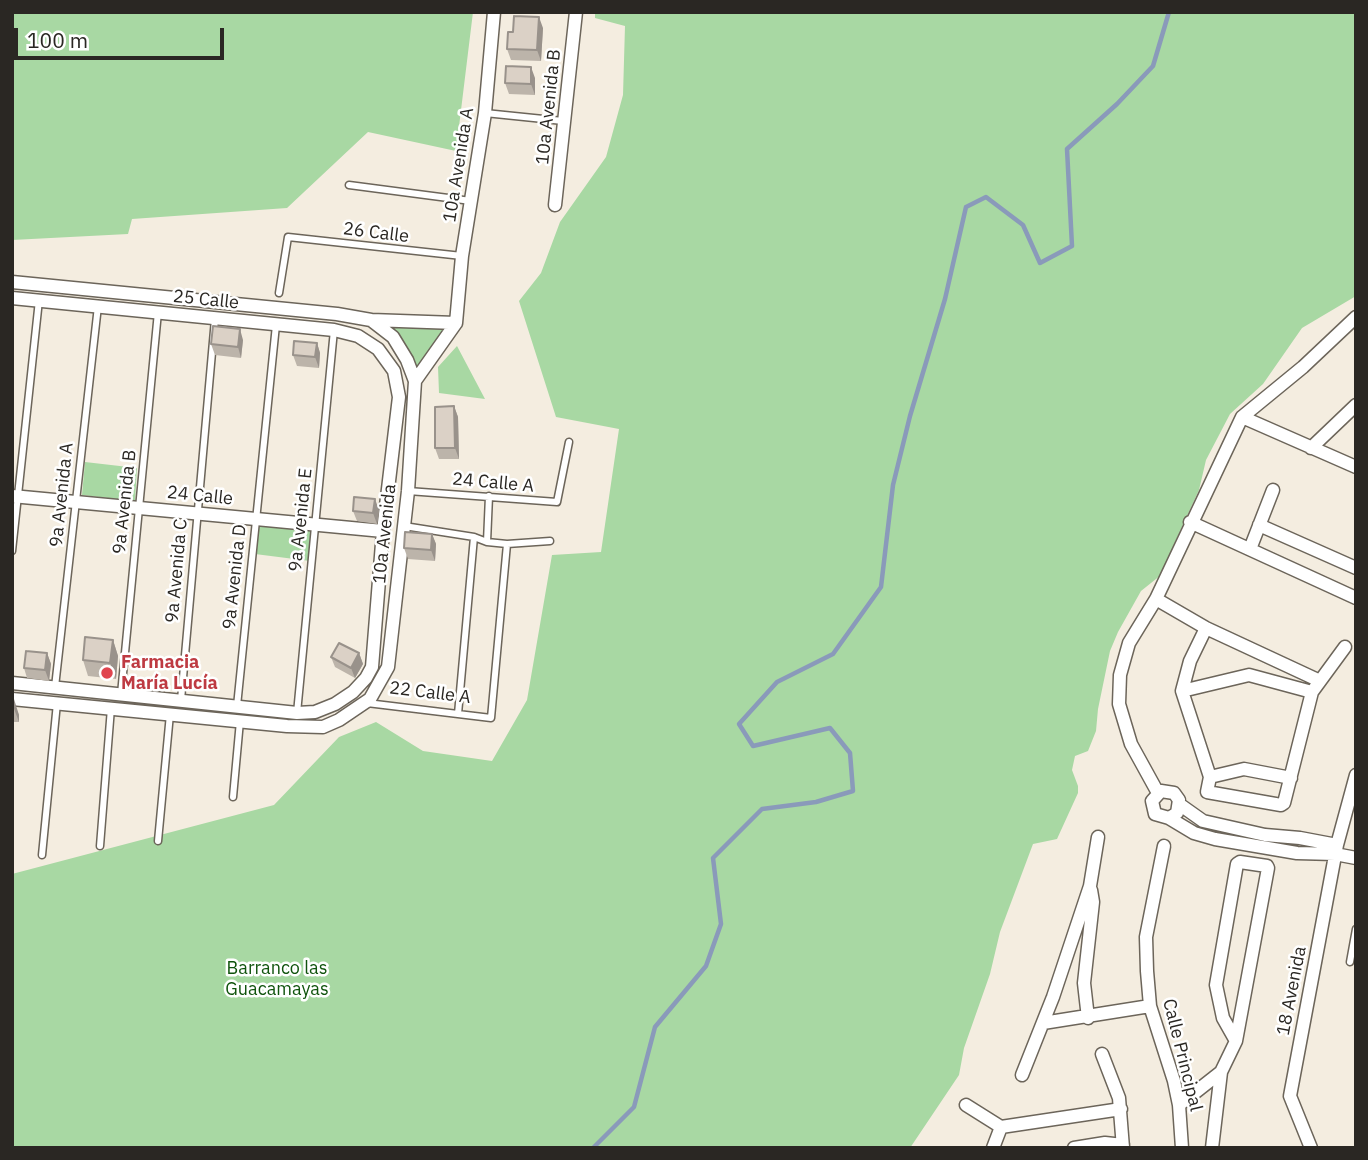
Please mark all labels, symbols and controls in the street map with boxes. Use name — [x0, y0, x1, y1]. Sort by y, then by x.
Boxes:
scale bar — [18, 14, 228, 58]
text: 100 m — [27, 26, 88, 54]
street label: 10a Avenida B — [532, 48, 566, 166]
street label: 10a Avenida A — [439, 106, 479, 224]
street label: 26 Calle — [342, 218, 410, 248]
street label: 25 Calle — [172, 286, 240, 314]
street label: 9a Avenida A — [46, 442, 78, 548]
street label: 9a Avenida B — [109, 449, 141, 555]
street label: 9a Avenida E — [285, 467, 317, 573]
street label: 24 Calle A — [451, 469, 535, 497]
street label: 24 Calle — [166, 482, 234, 510]
street label: 10a Avenida — [369, 483, 401, 585]
street label: 9a Avenida C — [162, 518, 192, 624]
street label: 9a Avenida D — [219, 523, 251, 631]
place label: Farmacia María Lucía — [121, 652, 218, 694]
marker: Farmacia María Lucía — [99, 665, 115, 681]
street label: 22 Calle A — [388, 677, 472, 709]
street label: 18 Avenida — [1273, 945, 1311, 1037]
park label: Barranco las Guacamayas — [225, 958, 329, 1000]
street label: Calle Principal — [1158, 997, 1206, 1113]

